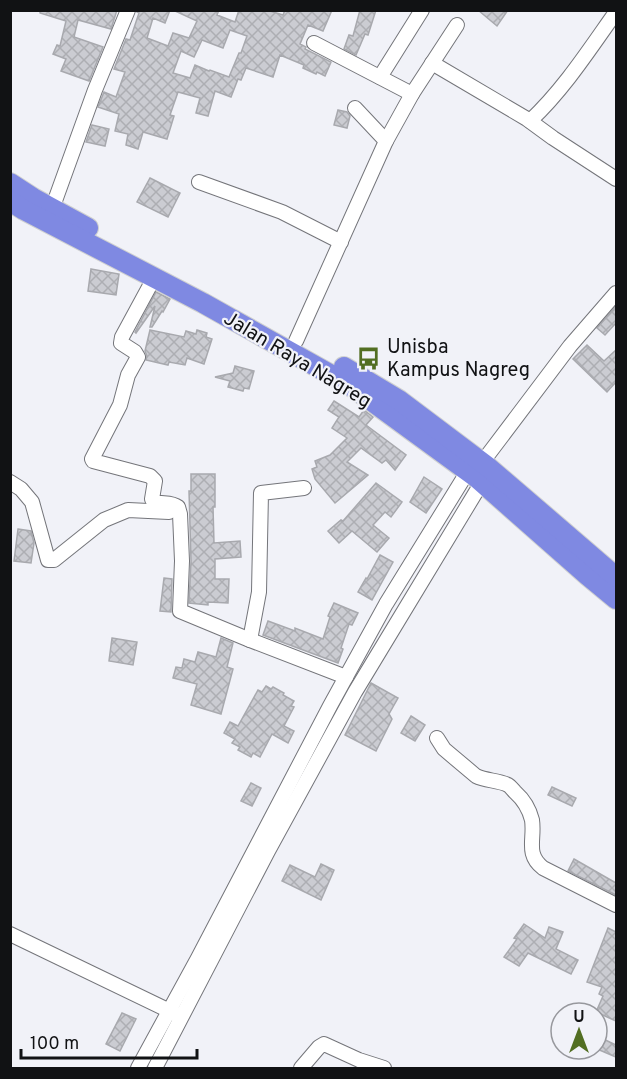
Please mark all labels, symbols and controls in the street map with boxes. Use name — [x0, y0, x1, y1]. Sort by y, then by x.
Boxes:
street label: Jalan Raya Nagreg — [218, 306, 376, 415]
place label: Unisba Kampus Nagreg — [387, 335, 530, 384]
bus stop icon: Unisba Kampus Nagreg — [356, 345, 382, 371]
north arrow — [549, 1001, 609, 1061]
text: U — [573, 1008, 585, 1028]
scale bar — [21, 1022, 196, 1060]
text: 100 m — [30, 1033, 79, 1056]

